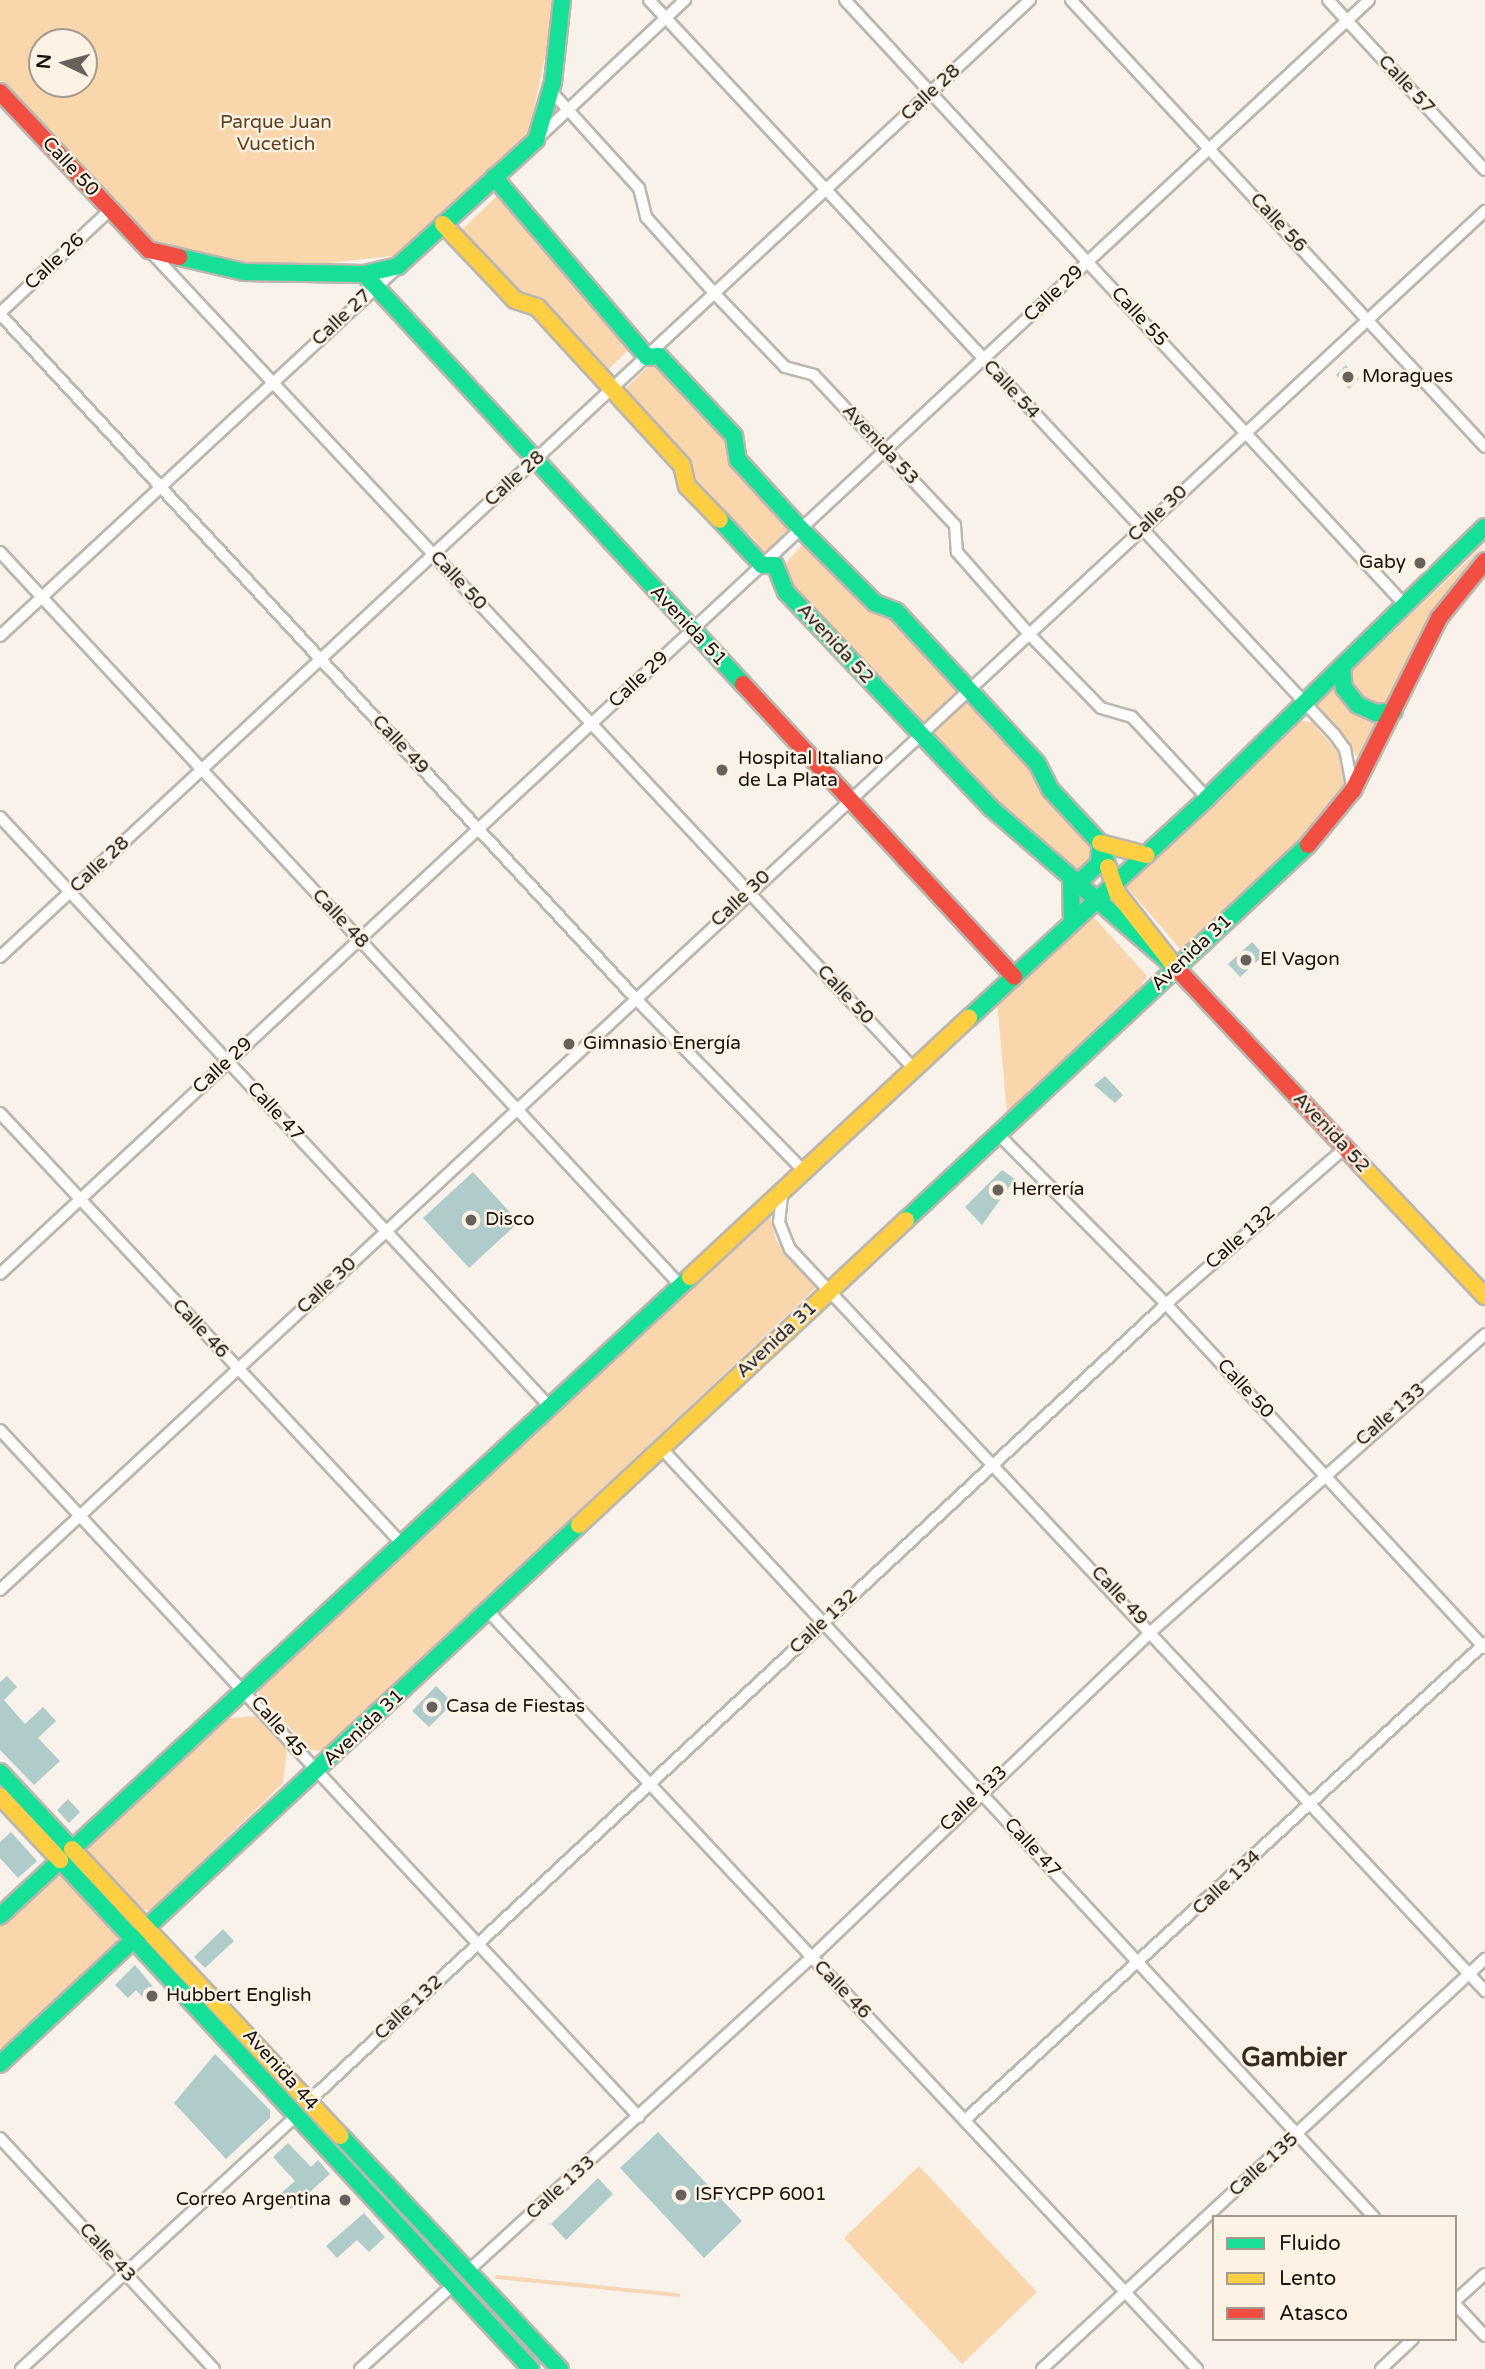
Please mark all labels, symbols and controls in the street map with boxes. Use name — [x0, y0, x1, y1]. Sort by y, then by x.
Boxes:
north arrow — [28, 28, 98, 98]
street label: Calle 57 — [1373, 51, 1439, 119]
text: N — [32, 53, 56, 70]
street label: Calle 28 — [897, 60, 965, 126]
park label: Parque Juan Vucetich — [220, 112, 332, 156]
street label: Calle 50 — [37, 133, 103, 201]
street label: Calle 56 — [1245, 189, 1311, 257]
street label: Calle 26 — [21, 229, 89, 295]
street label: Calle 29 — [1020, 261, 1088, 327]
street label: Calle 55 — [1106, 283, 1172, 351]
street label: Calle 27 — [308, 285, 376, 351]
street label: Calle 54 — [978, 356, 1044, 424]
place label: Moragues — [1362, 366, 1453, 388]
marker: Moragues — [1340, 369, 1356, 385]
street label: Avenida 53 — [837, 400, 923, 490]
street label: Calle 28 — [480, 446, 550, 512]
street label: Calle 30 — [1124, 481, 1192, 547]
street label: Calle 50 — [425, 547, 491, 615]
place label: Gaby — [1359, 552, 1406, 574]
marker: Gaby — [1412, 555, 1428, 571]
street label: Avenida 51 — [645, 581, 731, 671]
street label: Avenida 52 — [792, 599, 878, 689]
street label: Calle 29 — [605, 647, 673, 713]
street label: Calle 49 — [367, 711, 433, 779]
place label: Hospital Italiano de La Plata — [738, 748, 883, 792]
marker: Hospital Italiano de La Plata — [712, 760, 732, 780]
street label: Calle 28 — [66, 832, 134, 898]
street label: Calle 30 — [707, 866, 775, 932]
street label: Calle 48 — [307, 885, 373, 953]
street label: Avenida 31 — [1147, 910, 1237, 996]
place label: El Vagon — [1260, 949, 1340, 971]
marker: El Vagon — [1238, 952, 1254, 968]
street label: Calle 50 — [812, 961, 878, 1029]
street label: Calle 29 — [189, 1033, 257, 1099]
place label: Gimnasio Energía — [583, 1033, 741, 1055]
marker: Gimnasio Energía — [561, 1036, 577, 1052]
street label: Calle 47 — [242, 1078, 308, 1146]
street label: Avenida 52 — [1288, 1088, 1374, 1178]
place label: Herrería — [1012, 1179, 1085, 1201]
marker: Herrería — [990, 1182, 1006, 1198]
street label: Calle 132 — [1202, 1202, 1280, 1274]
place label: Disco — [485, 1209, 535, 1231]
marker: Disco — [463, 1212, 479, 1228]
street label: Calle 30 — [293, 1253, 361, 1319]
street label: Calle 46 — [167, 1295, 233, 1363]
street label: Avenida 31 — [732, 1297, 822, 1383]
street label: Calle 50 — [1212, 1355, 1278, 1423]
street label: Calle 133 — [1352, 1379, 1430, 1451]
street label: Calle 49 — [1086, 1562, 1152, 1630]
street label: Calle 132 — [785, 1585, 863, 1659]
street label: Avenida 31 — [319, 1685, 409, 1771]
street label: Calle 45 — [245, 1692, 311, 1762]
place label: Casa de Fiestas — [446, 1696, 585, 1718]
marker: Casa de Fiestas — [424, 1699, 440, 1715]
street label: Calle 133 — [936, 1761, 1012, 1837]
street label: Calle 47 — [999, 1814, 1065, 1882]
street label: Calle 134 — [1188, 1846, 1266, 1920]
street label: Calle 46 — [808, 1956, 876, 2024]
street label: Calle 132 — [370, 1971, 448, 2045]
place label: Hubbert English — [166, 1985, 312, 2007]
marker: Hubbert English — [144, 1988, 160, 2004]
street label: Avenida 44 — [237, 2024, 323, 2116]
district label: Gambier — [1241, 2042, 1347, 2074]
street label: Calle 135 — [1225, 2128, 1303, 2202]
street label: Calle 133 — [522, 2151, 600, 2225]
place label: ISFYCPP 6001 — [695, 2184, 827, 2206]
marker: ISFYCPP 6001 — [673, 2187, 689, 2203]
place label: Correo Argentina — [176, 2189, 331, 2211]
marker: Correo Argentina — [337, 2192, 353, 2208]
legend — [1212, 2215, 1457, 2341]
street label: Calle 43 — [74, 2219, 140, 2287]
text: Fluido — [1279, 2231, 1341, 2256]
text: Lento — [1279, 2266, 1336, 2291]
text: Atasco — [1279, 2301, 1348, 2326]

